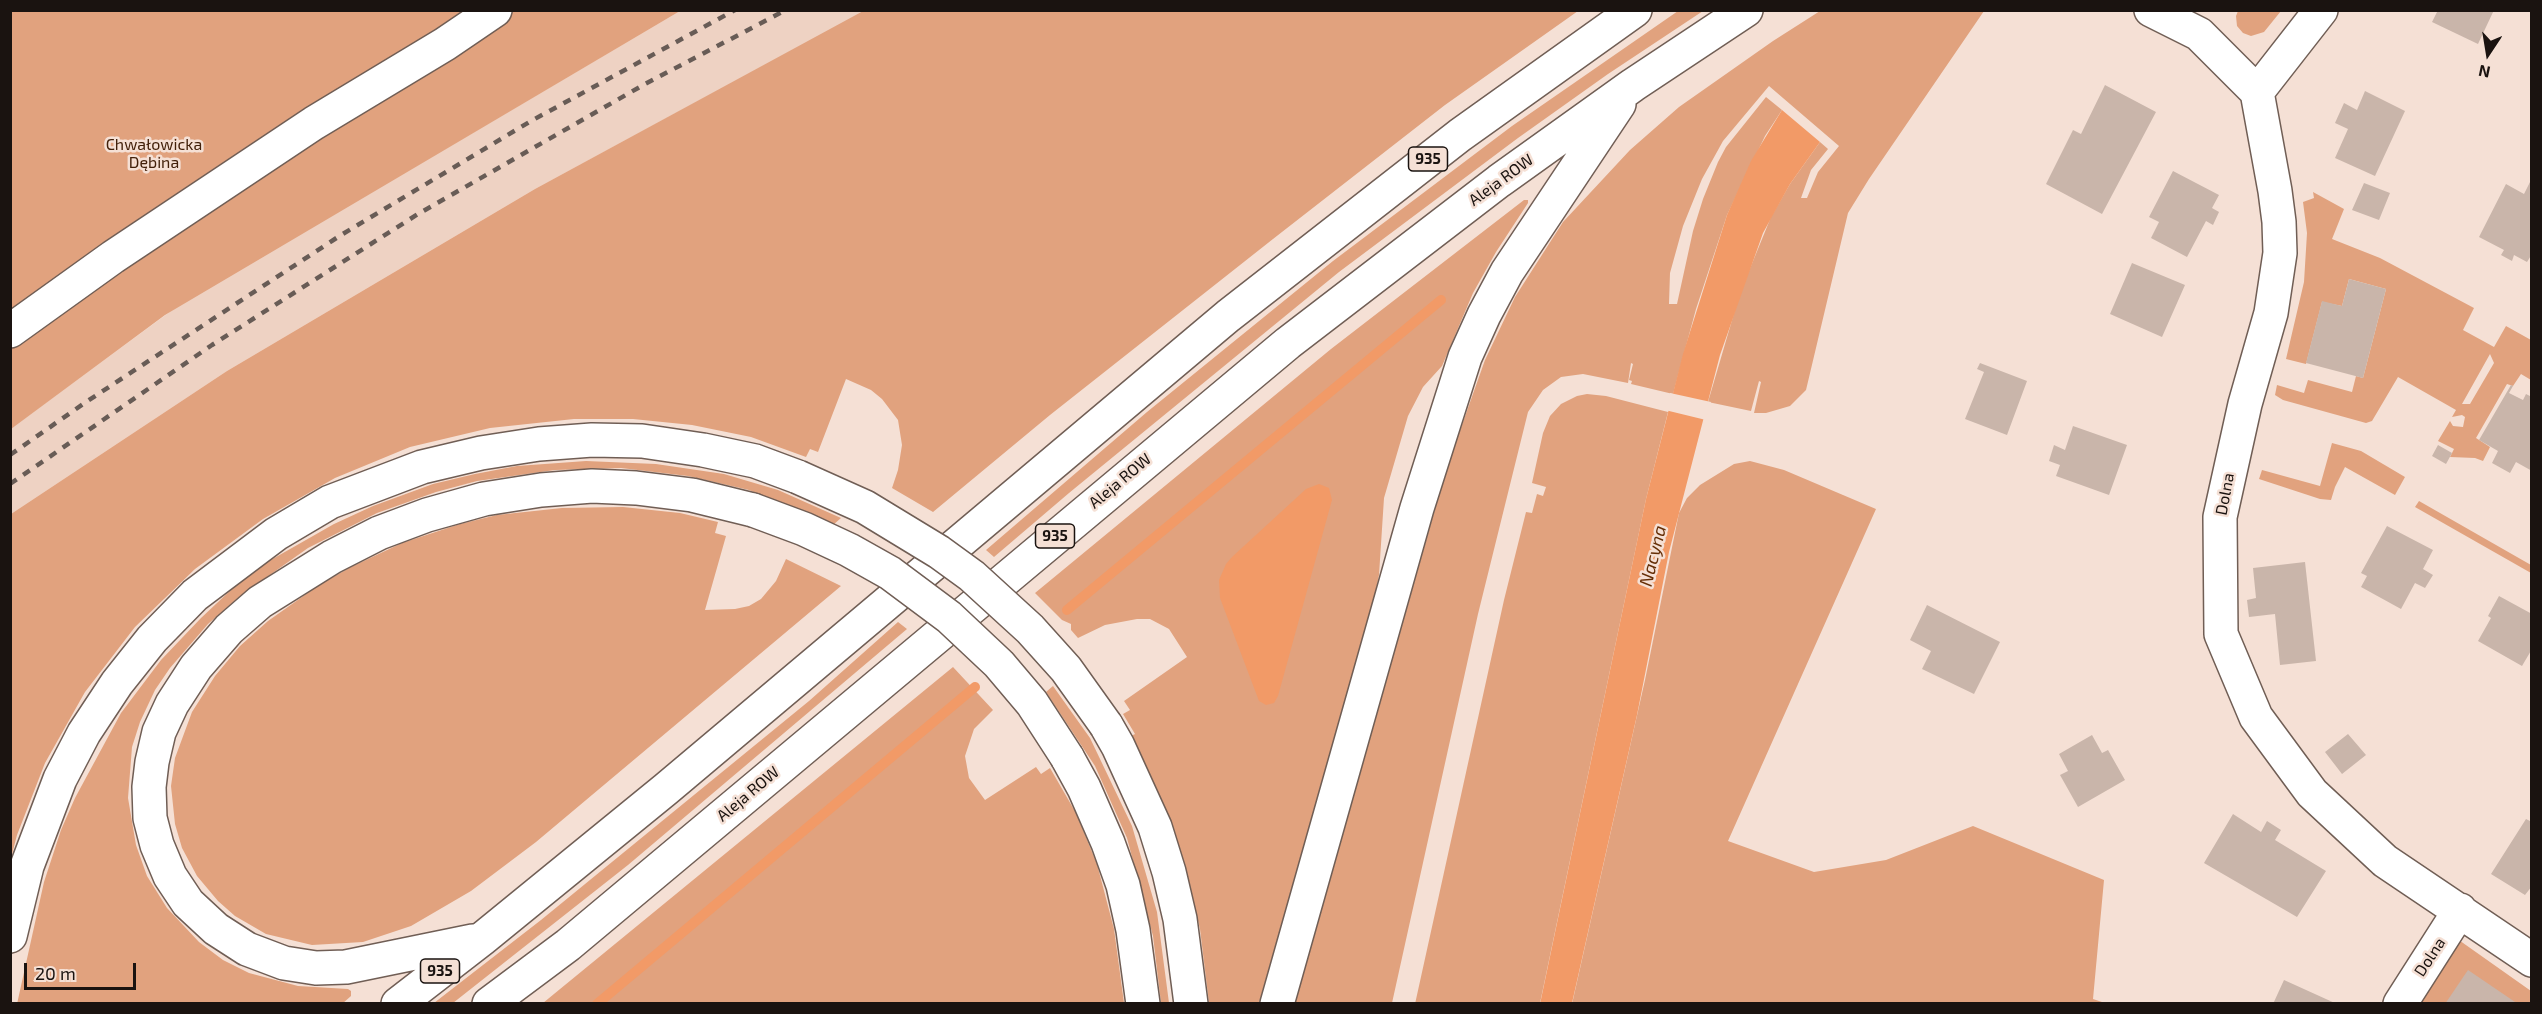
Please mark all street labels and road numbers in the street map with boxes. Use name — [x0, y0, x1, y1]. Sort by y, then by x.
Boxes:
road number: 935 — [1408, 147, 1448, 171]
street label: Aleja ROW — [1465, 150, 1537, 210]
street label: Aleja ROW — [1085, 449, 1155, 513]
street label: Dolna — [2212, 471, 2238, 517]
road number: 935 — [1036, 524, 1074, 548]
street label: Aleja ROW — [713, 762, 783, 826]
street label: Dolna — [2410, 934, 2450, 980]
road number: 935 — [420, 959, 460, 983]

